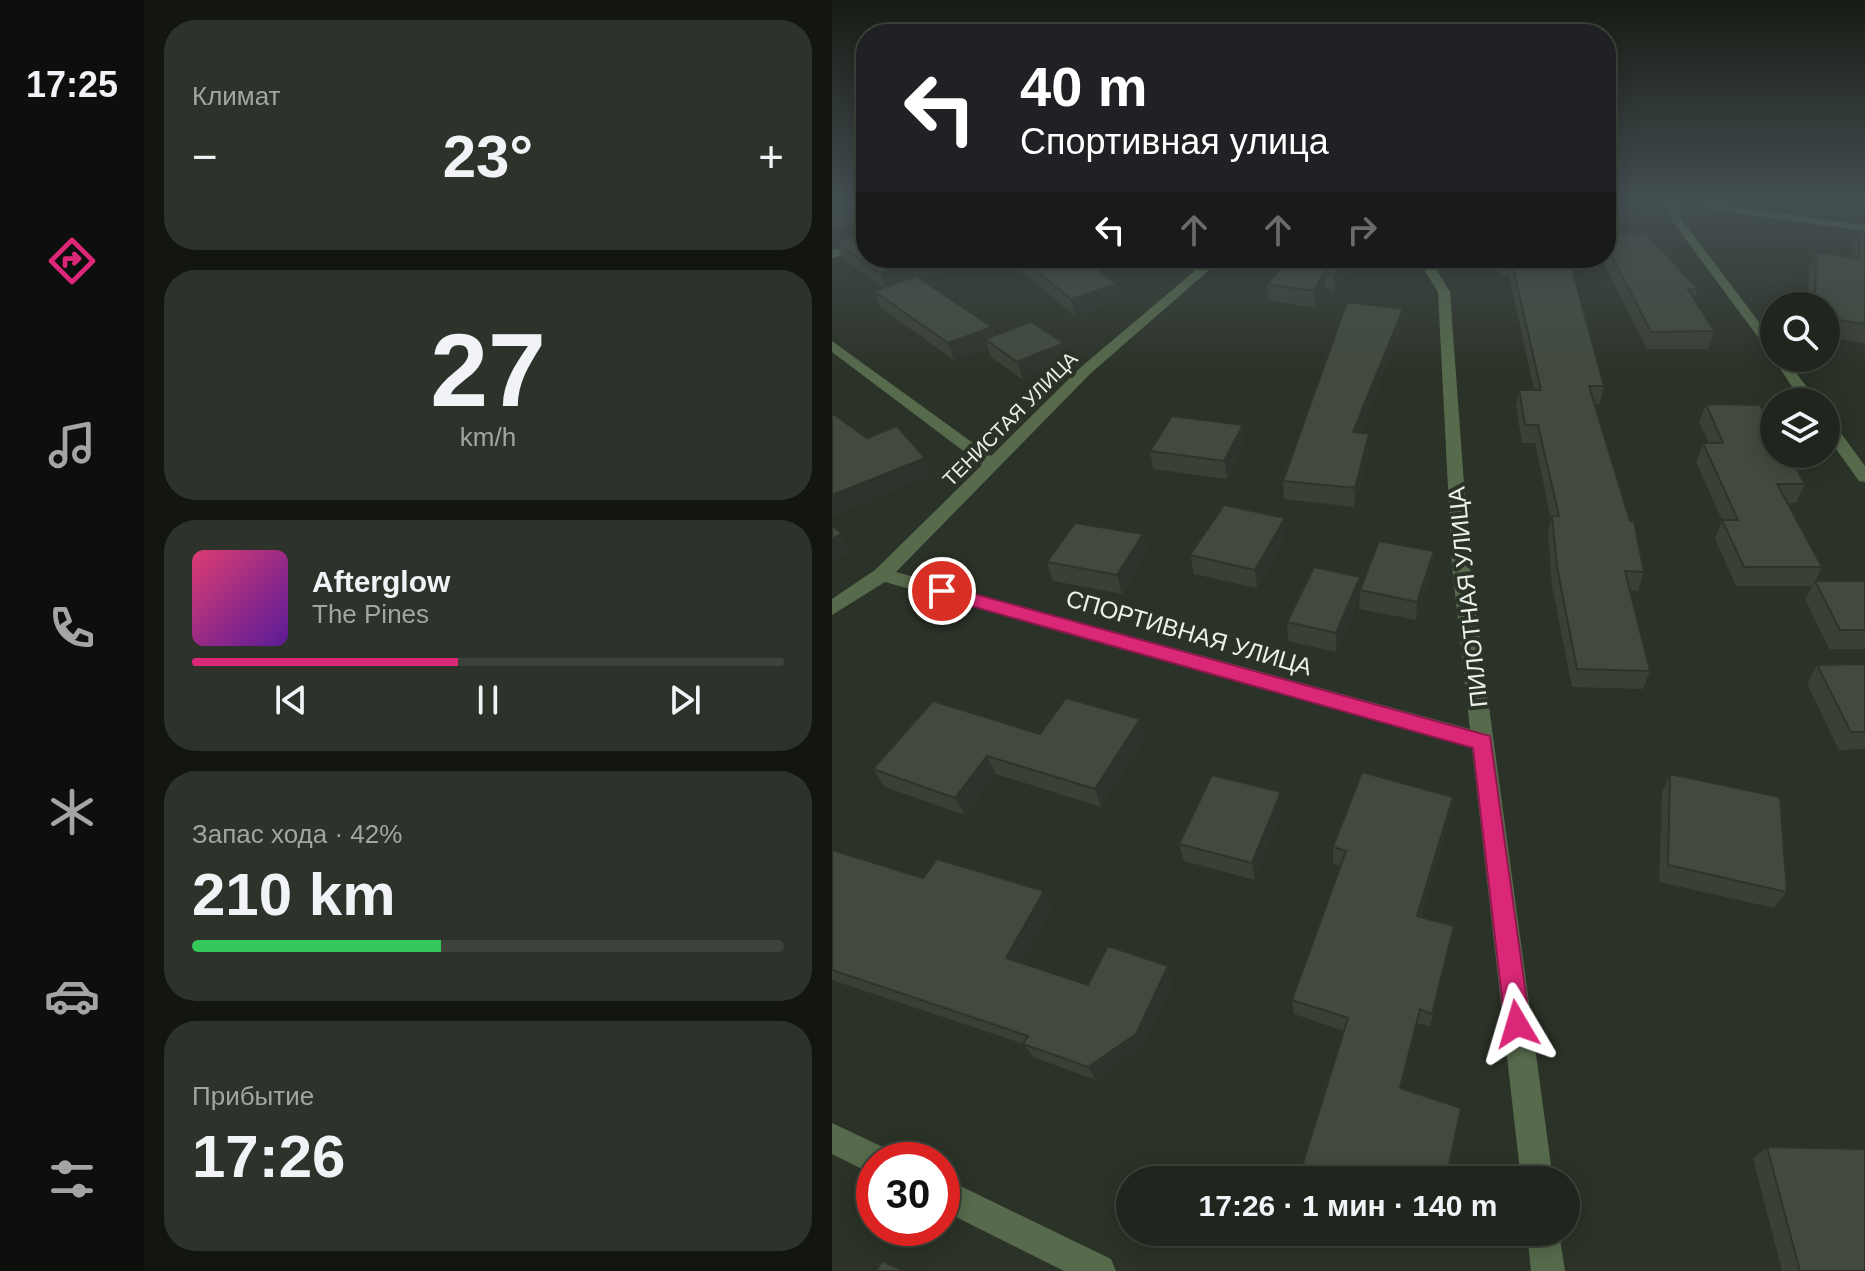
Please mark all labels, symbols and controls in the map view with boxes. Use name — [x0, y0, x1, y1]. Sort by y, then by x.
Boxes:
text: 40 m — [1020, 55, 1148, 118]
icon: left — [888, 56, 992, 160]
text: 17:25 — [26, 64, 118, 105]
text: Климат — [192, 81, 281, 111]
text: Спортивная улица — [1020, 121, 1329, 162]
text: 23° — [443, 123, 533, 190]
text: − — [192, 132, 218, 181]
text: + — [758, 132, 784, 181]
icon: left — [1088, 208, 1132, 252]
icon: ahead — [1172, 208, 1216, 252]
icon: ahead — [1256, 208, 1300, 252]
icon: right — [1340, 208, 1384, 252]
icon: directions — [44, 233, 100, 289]
map controls — [1760, 292, 1840, 468]
button: search — [1760, 292, 1840, 372]
text: 27 — [430, 312, 546, 428]
street label: ТЕНИСТАЯ УЛИЦА — [938, 347, 1082, 491]
button: layers — [1760, 388, 1840, 468]
icon: music — [44, 417, 100, 473]
text: km/h — [460, 422, 516, 452]
street label: ПИЛОТНАЯ УЛИЦА — [1442, 485, 1493, 709]
pin — [908, 557, 976, 625]
text: Afterglow — [312, 565, 450, 598]
icon: arrive — [920, 569, 964, 613]
street label: СПОРТИВНАЯ УЛИЦА — [1063, 584, 1315, 681]
text: The Pines — [312, 599, 429, 629]
icon: phone — [44, 600, 100, 656]
icon: previous — [269, 678, 313, 722]
icon: pause — [466, 678, 510, 722]
icon: next — [663, 678, 707, 722]
icon: climate — [44, 784, 100, 840]
text: Запас хода · 42% — [192, 819, 402, 849]
text: 210 km — [192, 861, 396, 928]
icon: car — [44, 968, 100, 1024]
position arrow — [1475, 982, 1559, 1066]
text: Прибытие — [192, 1081, 314, 1111]
text: 17:26 — [192, 1123, 345, 1190]
speed limit sign: 30 — [856, 1142, 960, 1246]
icon: filters — [44, 1151, 100, 1207]
text: 17:26 · 1 мин · 140 m — [1199, 1189, 1497, 1222]

